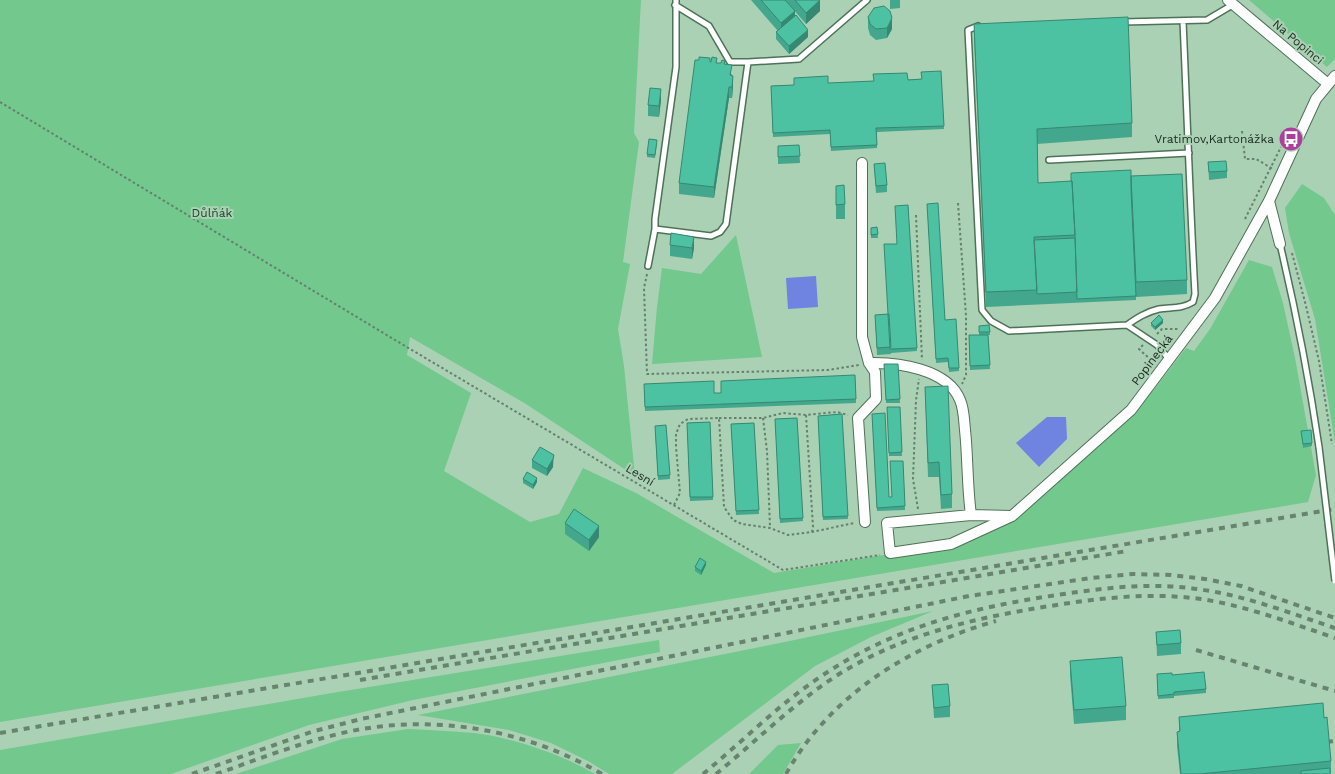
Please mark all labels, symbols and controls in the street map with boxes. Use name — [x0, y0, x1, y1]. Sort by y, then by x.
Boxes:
street label: Na Popinci — [1270, 17, 1326, 67]
bus stop icon: Vratimov,Kartonážka — [1278, 126, 1304, 152]
place label: Vratimov,Kartonážka — [1155, 132, 1274, 146]
park label: Důlňák — [192, 206, 233, 220]
street label: Popinecká — [1128, 332, 1176, 388]
street label: Lesní — [623, 461, 657, 489]

